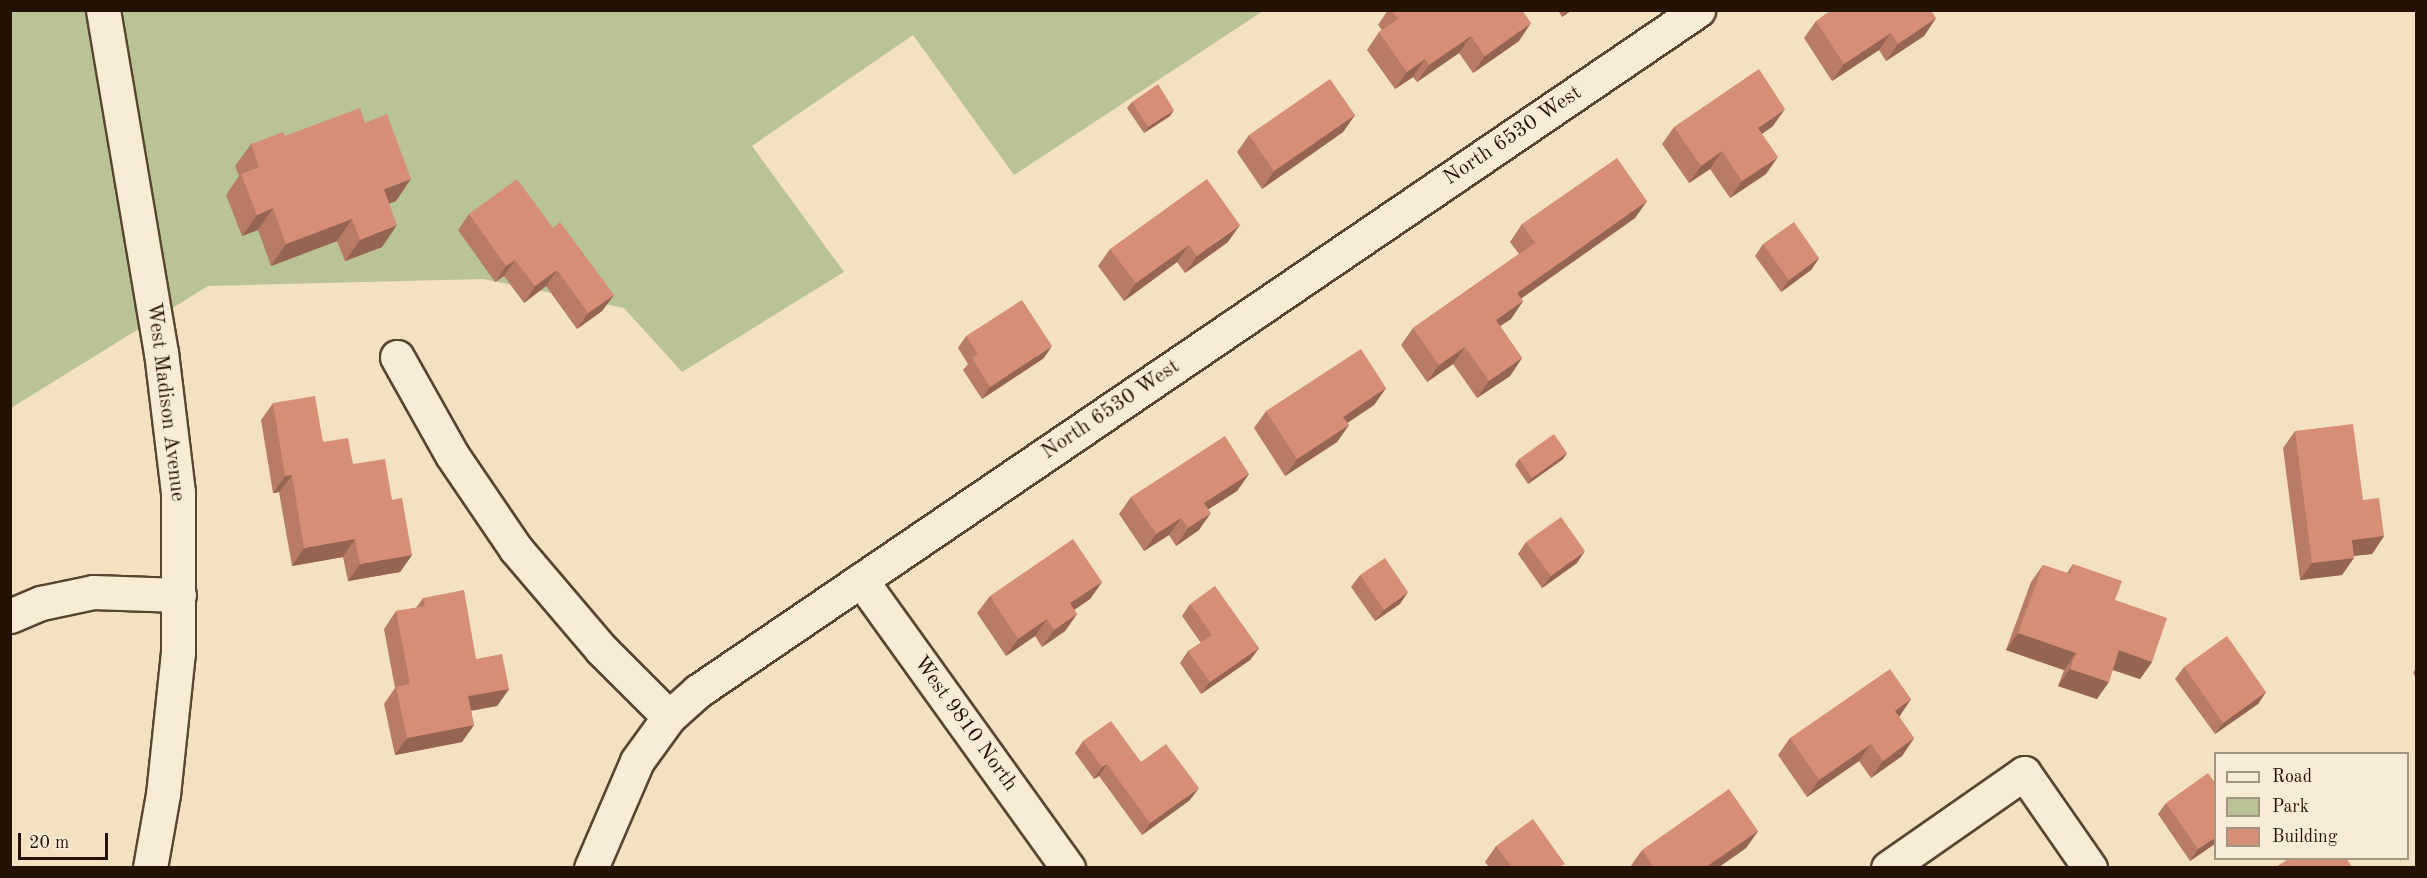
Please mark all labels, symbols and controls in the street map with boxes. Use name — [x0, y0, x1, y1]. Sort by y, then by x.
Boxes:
street label: North 6530 West — [1439, 81, 1587, 191]
street label: West Madison Avenue — [140, 301, 190, 503]
street label: North 6530 West — [1037, 355, 1185, 465]
street label: West 9810 North — [907, 651, 1023, 797]
legend — [2214, 752, 2409, 860]
text: Road — [2272, 768, 2312, 786]
text: Park — [2272, 798, 2309, 816]
scale bar — [21, 821, 111, 859]
text: Building — [2272, 828, 2337, 846]
text: 20 m — [29, 834, 69, 852]

